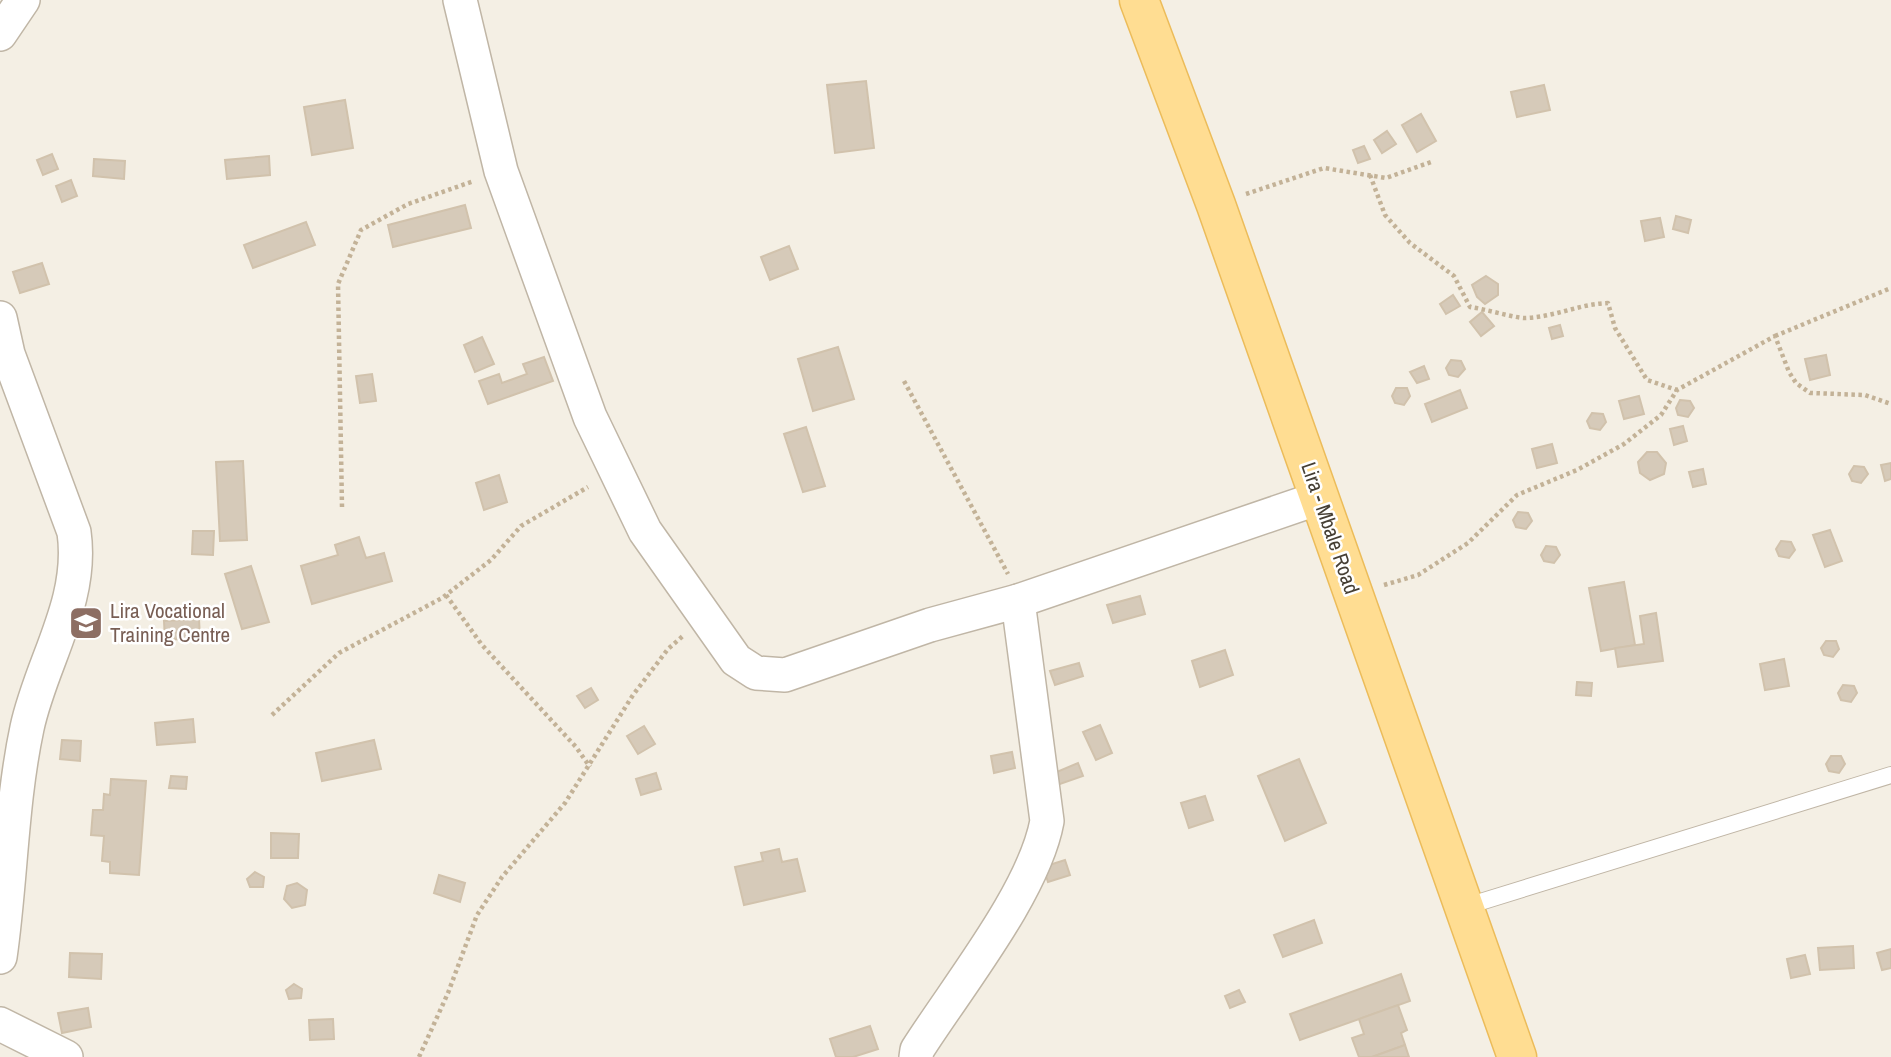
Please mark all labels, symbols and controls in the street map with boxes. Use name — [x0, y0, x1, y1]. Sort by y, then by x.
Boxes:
street label: Lira - Mbale Road — [1294, 458, 1367, 598]
place label: Lira Vocational Training Centre — [110, 596, 230, 649]
school or university icon: Lira Vocational Training Centre — [67, 604, 105, 642]

